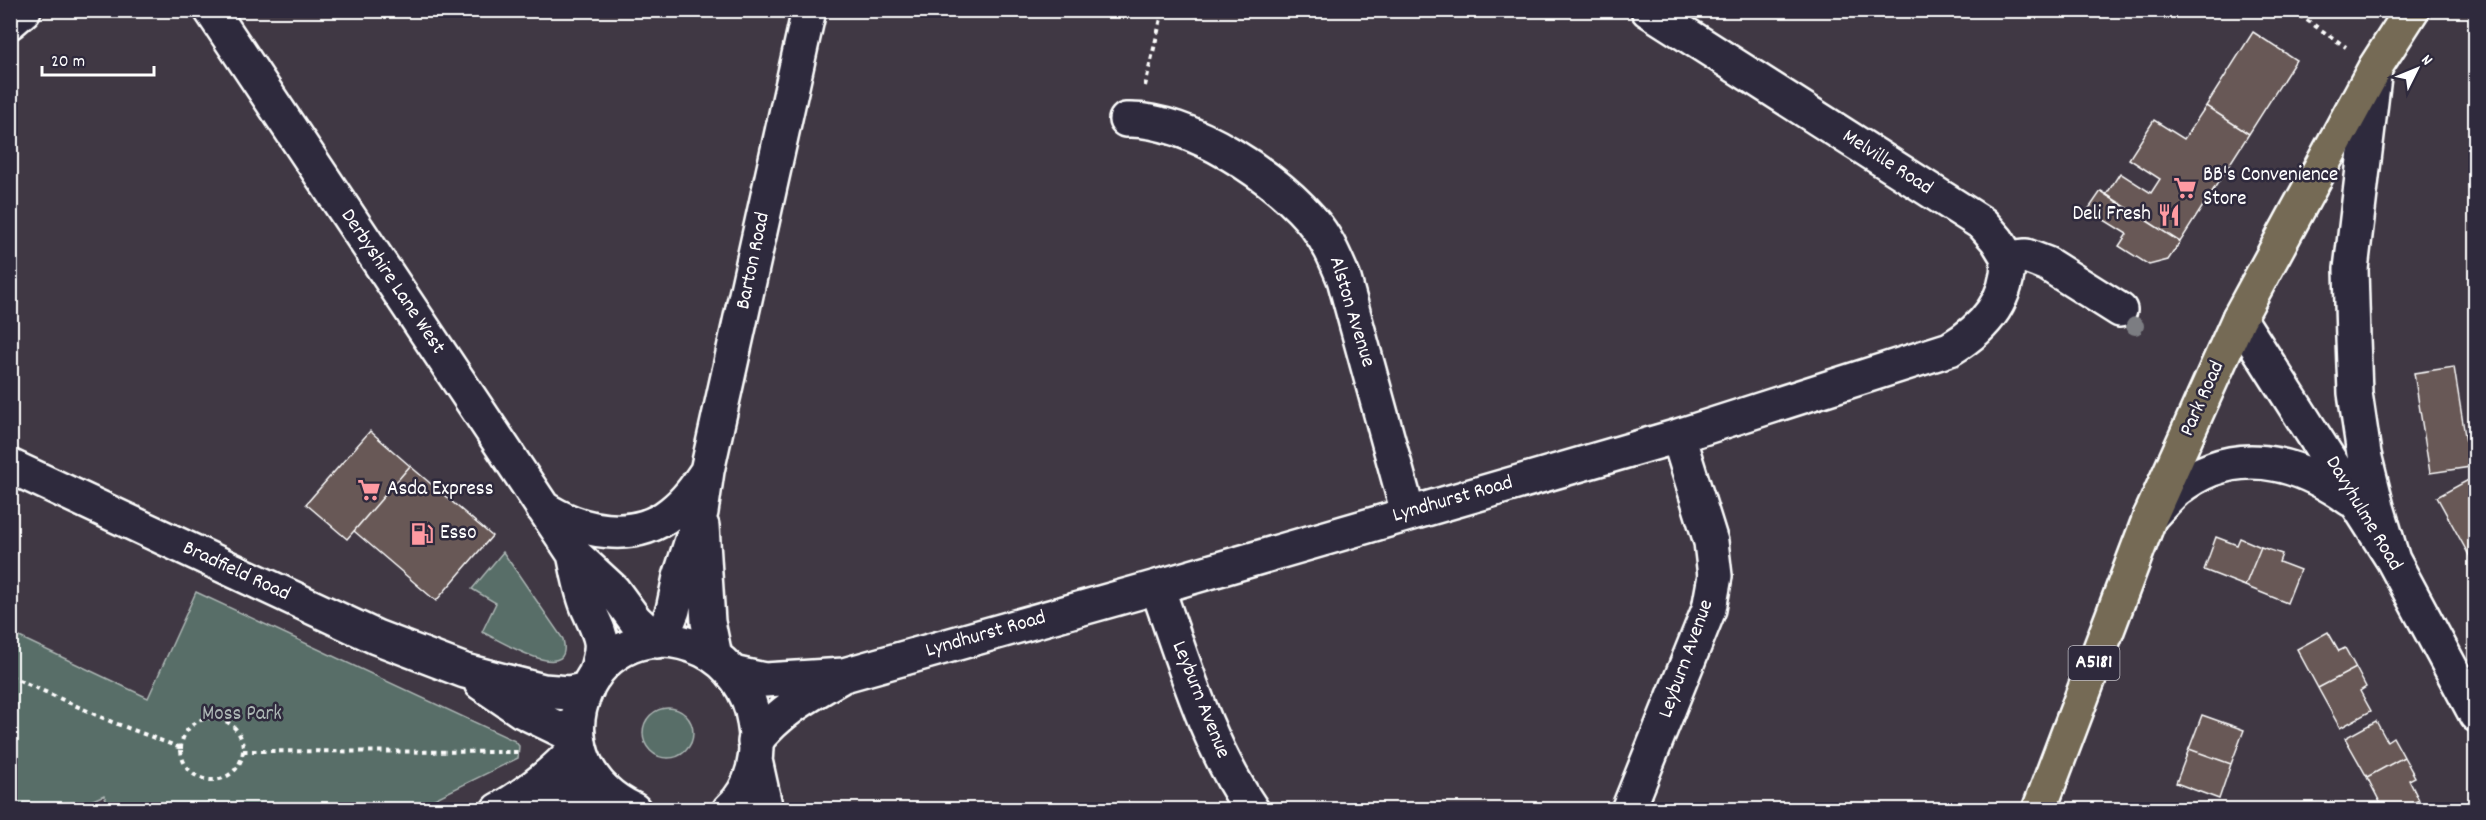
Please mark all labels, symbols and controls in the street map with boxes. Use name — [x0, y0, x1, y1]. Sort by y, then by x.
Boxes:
scale bar — [42, 39, 154, 77]
north arrow — [2387, 39, 2447, 99]
text: 20 m — [51, 50, 85, 75]
text: N — [2415, 50, 2437, 71]
street label: Melville Road — [1836, 123, 1938, 203]
place label: BB's Convenience Store — [2203, 161, 2338, 215]
supermarket icon: BB's Convenience Store — [2172, 175, 2198, 201]
place label: Deli Fresh — [2072, 200, 2151, 230]
restaurant icon: Deli Fresh — [2156, 202, 2182, 228]
street label: Derbyshire Lane West — [332, 203, 452, 361]
street label: Barton Road — [729, 210, 779, 312]
street label: Alston Avenue — [1320, 253, 1382, 371]
street label: Park Road — [2173, 356, 2233, 442]
street label: Davyhulme Road — [2317, 451, 2409, 577]
street label: Lyndhurst Road — [1389, 469, 1517, 531]
place label: Asda Express — [387, 475, 494, 505]
supermarket icon: Asda Express — [356, 477, 382, 503]
place label: Esso — [440, 519, 477, 549]
fuel station icon: Esso — [409, 521, 435, 547]
street label: Bradfield Road — [177, 534, 295, 610]
street label: Leyburn Avenue — [1652, 595, 1722, 723]
street label: Lyndhurst Road — [922, 604, 1050, 666]
street label: Leyburn Avenue — [1163, 637, 1237, 763]
road number: A5181 — [2068, 646, 2120, 680]
park label: Moss Park — [202, 700, 282, 730]

